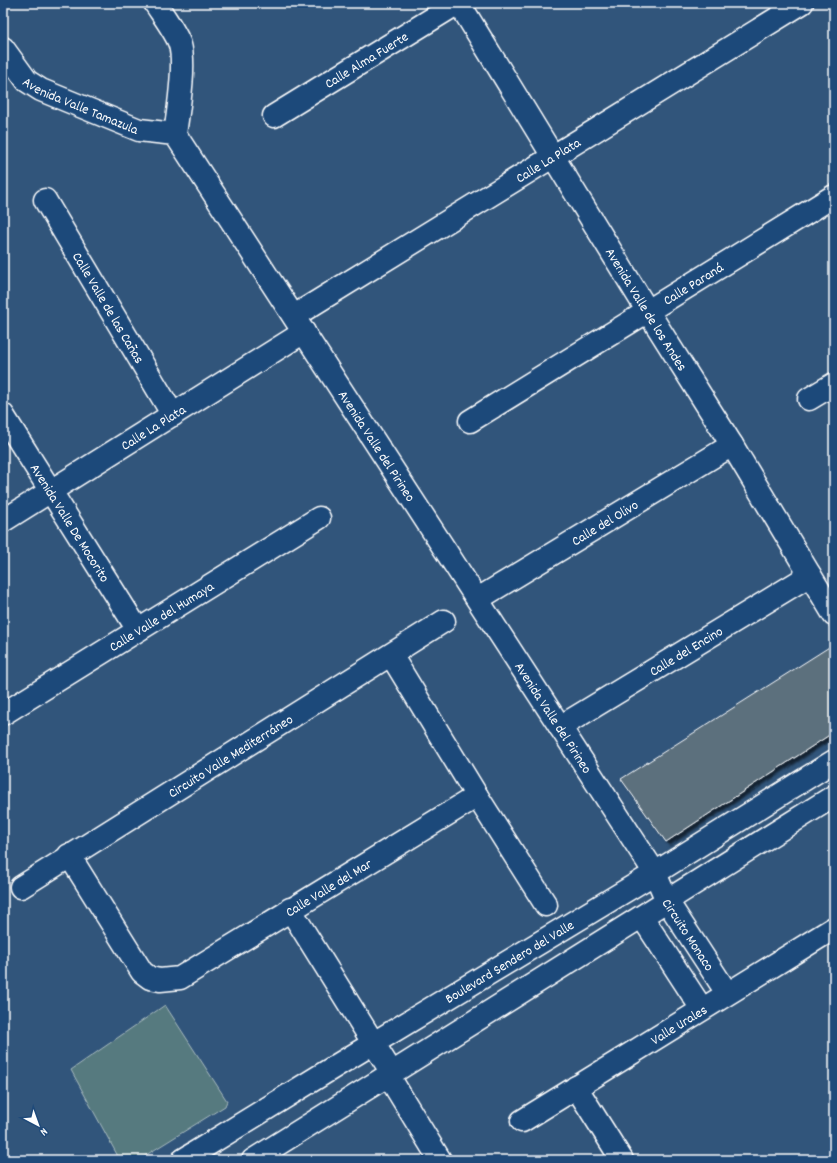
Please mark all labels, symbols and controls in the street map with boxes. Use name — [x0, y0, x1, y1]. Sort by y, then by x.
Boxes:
street label: Calle Alma Fuerte — [321, 28, 413, 95]
street label: Avenida Valle Tamazula — [18, 73, 141, 141]
street label: Calle La Plata — [512, 133, 585, 189]
street label: Avenida Valle de los Andes — [599, 244, 691, 376]
street label: Calle Valle de las Cañas — [66, 249, 148, 368]
street label: Calle Paraná — [660, 259, 728, 311]
street label: Avenida Valle del Pirineo — [332, 387, 419, 506]
street label: Calle La Plata — [118, 400, 191, 456]
street label: Avenida Valle De Mocorito — [24, 460, 114, 587]
street label: Calle del Olivo — [568, 496, 643, 552]
street label: Calle Valle del Humaya — [106, 577, 219, 658]
street label: Calle del Encino — [646, 622, 727, 682]
street label: Avenida Valle del Pirineo — [508, 659, 596, 778]
street label: Circuito Valle Mediterráneo — [165, 710, 297, 804]
street label: Calle Valle del Mar — [282, 854, 377, 923]
street label: Circuito Monaco — [656, 895, 718, 976]
street label: Boulevard Sendero del Valle — [442, 916, 579, 1010]
street label: Valle Urales — [647, 1001, 712, 1051]
north arrow — [18, 1105, 58, 1145]
text: N — [36, 1123, 51, 1139]

